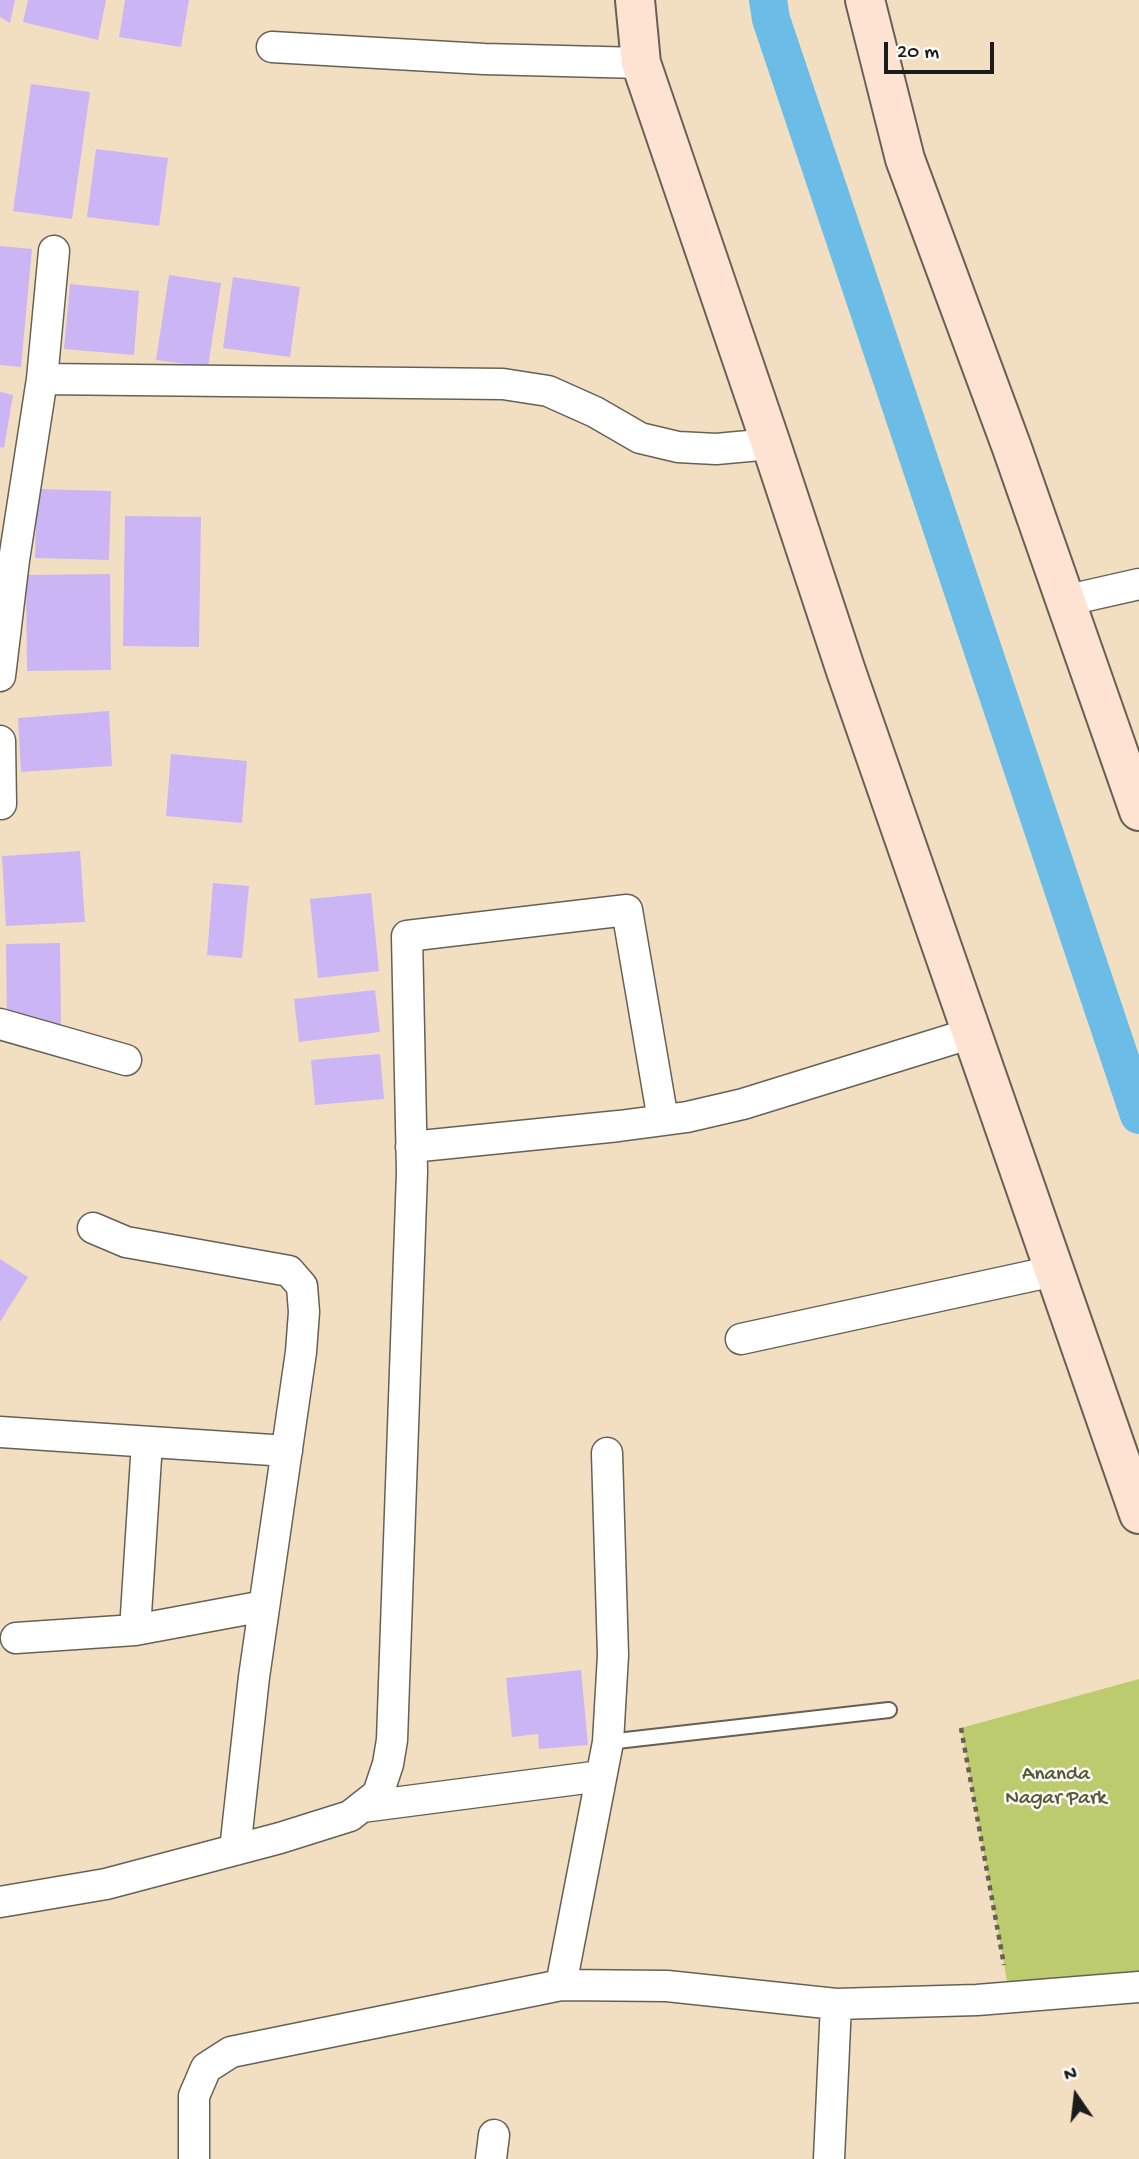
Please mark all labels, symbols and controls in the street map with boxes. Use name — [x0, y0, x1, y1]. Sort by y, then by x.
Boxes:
scale bar — [887, 28, 997, 72]
text: 20 m — [897, 41, 939, 66]
park label: Ananda Nagar Park — [1005, 1763, 1107, 1813]
north arrow — [1041, 2061, 1111, 2131]
text: N — [1062, 2062, 1080, 2088]

